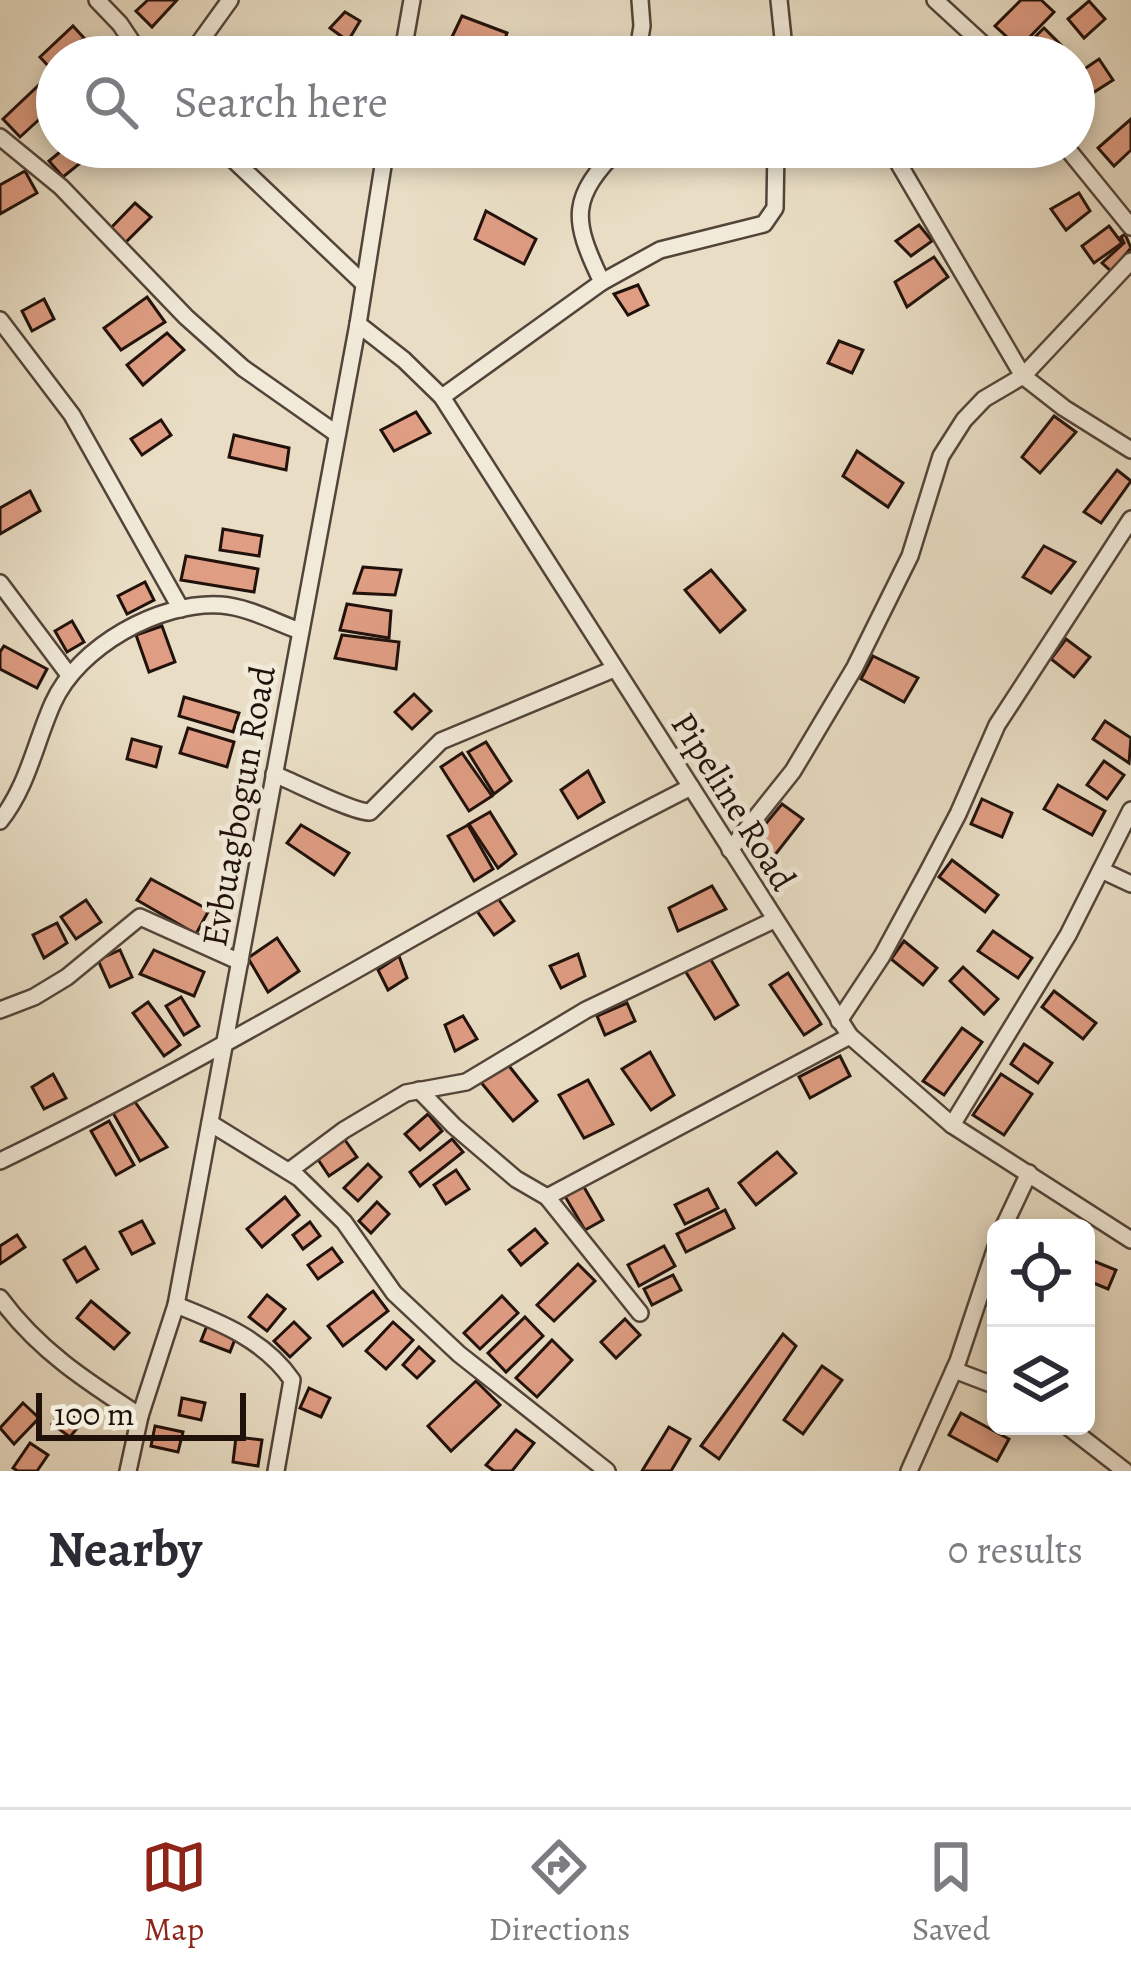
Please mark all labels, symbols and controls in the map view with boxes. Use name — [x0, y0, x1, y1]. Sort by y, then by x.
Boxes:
search box — [36, 36, 1095, 168]
icon: search — [78, 69, 144, 135]
text: Search here — [174, 71, 388, 133]
street label: Evbuagbogun Road — [189, 661, 287, 950]
street label: Pipeline Road — [660, 703, 809, 900]
map controls — [987, 1219, 1095, 1435]
button: locate — [987, 1219, 1095, 1327]
button: layers — [987, 1327, 1095, 1435]
scale bar — [36, 1387, 246, 1440]
text: 100 m — [54, 1391, 134, 1436]
text: Nearby — [48, 1514, 202, 1584]
text: 0 results — [948, 1523, 1083, 1576]
tab: Map — [141, 1834, 207, 1951]
tab: Directions — [489, 1834, 630, 1951]
tab: Saved — [912, 1834, 990, 1951]

